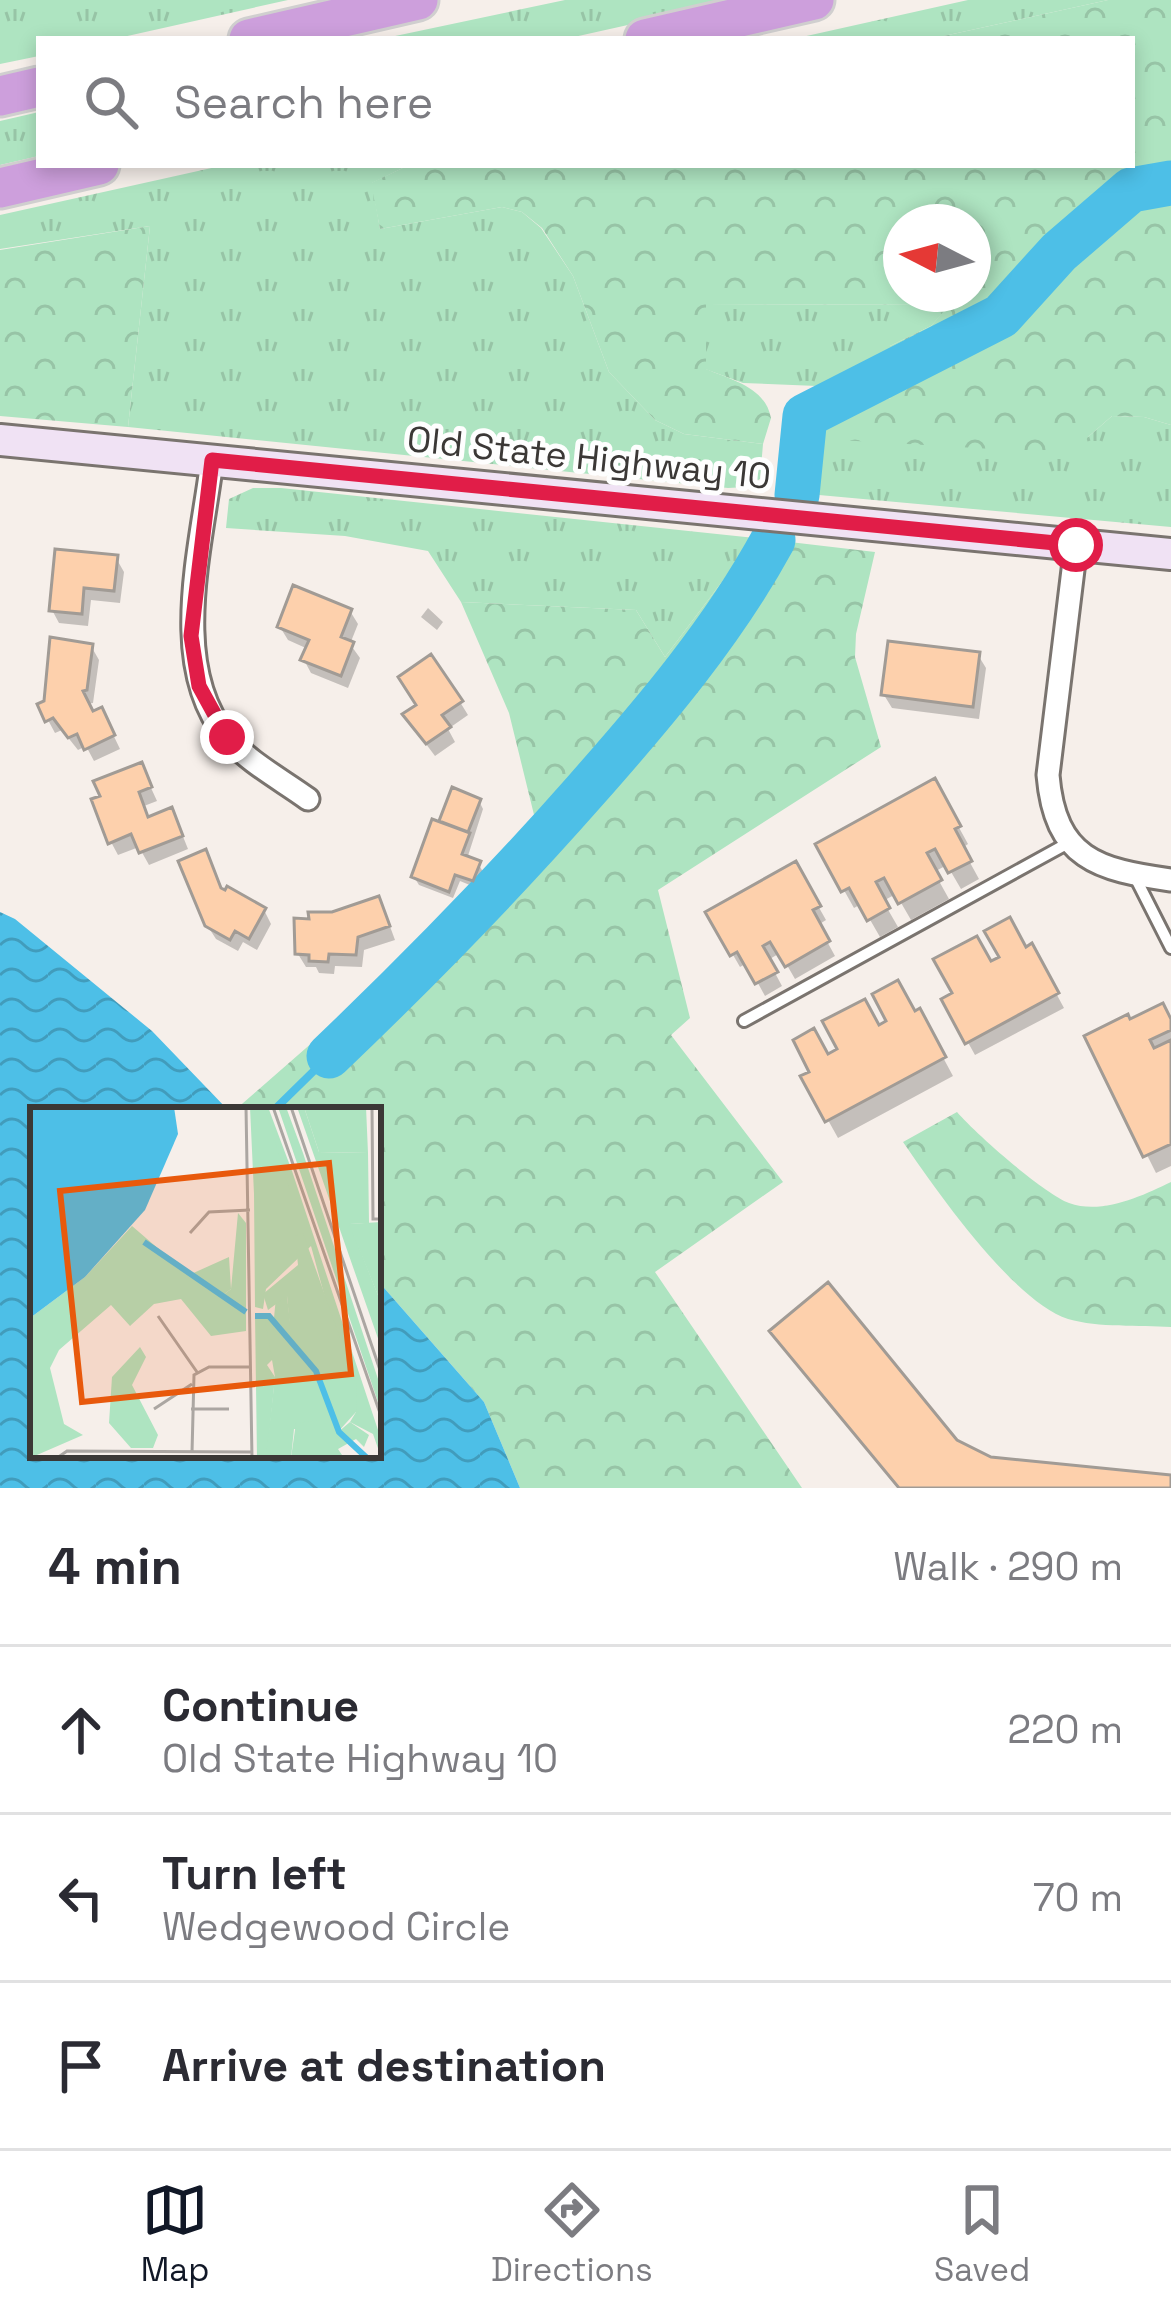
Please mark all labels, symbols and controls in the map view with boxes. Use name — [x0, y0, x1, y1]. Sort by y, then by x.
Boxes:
search box — [36, 36, 1135, 168]
icon: search — [78, 69, 144, 135]
text: Search here — [174, 74, 433, 131]
north arrow — [883, 204, 991, 312]
street label: Old State Highway 10 — [405, 416, 773, 500]
route start — [1049, 518, 1103, 572]
route end — [200, 710, 254, 764]
inset map — [30, 1107, 381, 1458]
text: 4 min — [48, 1534, 182, 1599]
text: Walk · 290 m — [893, 1542, 1123, 1591]
text: Continue — [162, 1677, 359, 1734]
icon: ahead — [48, 1697, 114, 1763]
text: 220 m — [1007, 1705, 1123, 1754]
text: Old State Highway 10 — [162, 1734, 558, 1783]
text: Turn left — [162, 1845, 347, 1902]
icon: left — [48, 1865, 114, 1931]
text: 70 m — [1033, 1873, 1123, 1922]
text: Wedgewood Circle — [162, 1902, 510, 1951]
icon: arrive — [48, 2033, 114, 2099]
text: Arrive at destination — [162, 2037, 606, 2094]
tab: Map — [141, 2177, 209, 2291]
tab: Directions — [491, 2177, 653, 2291]
tab: Saved — [934, 2177, 1030, 2291]

